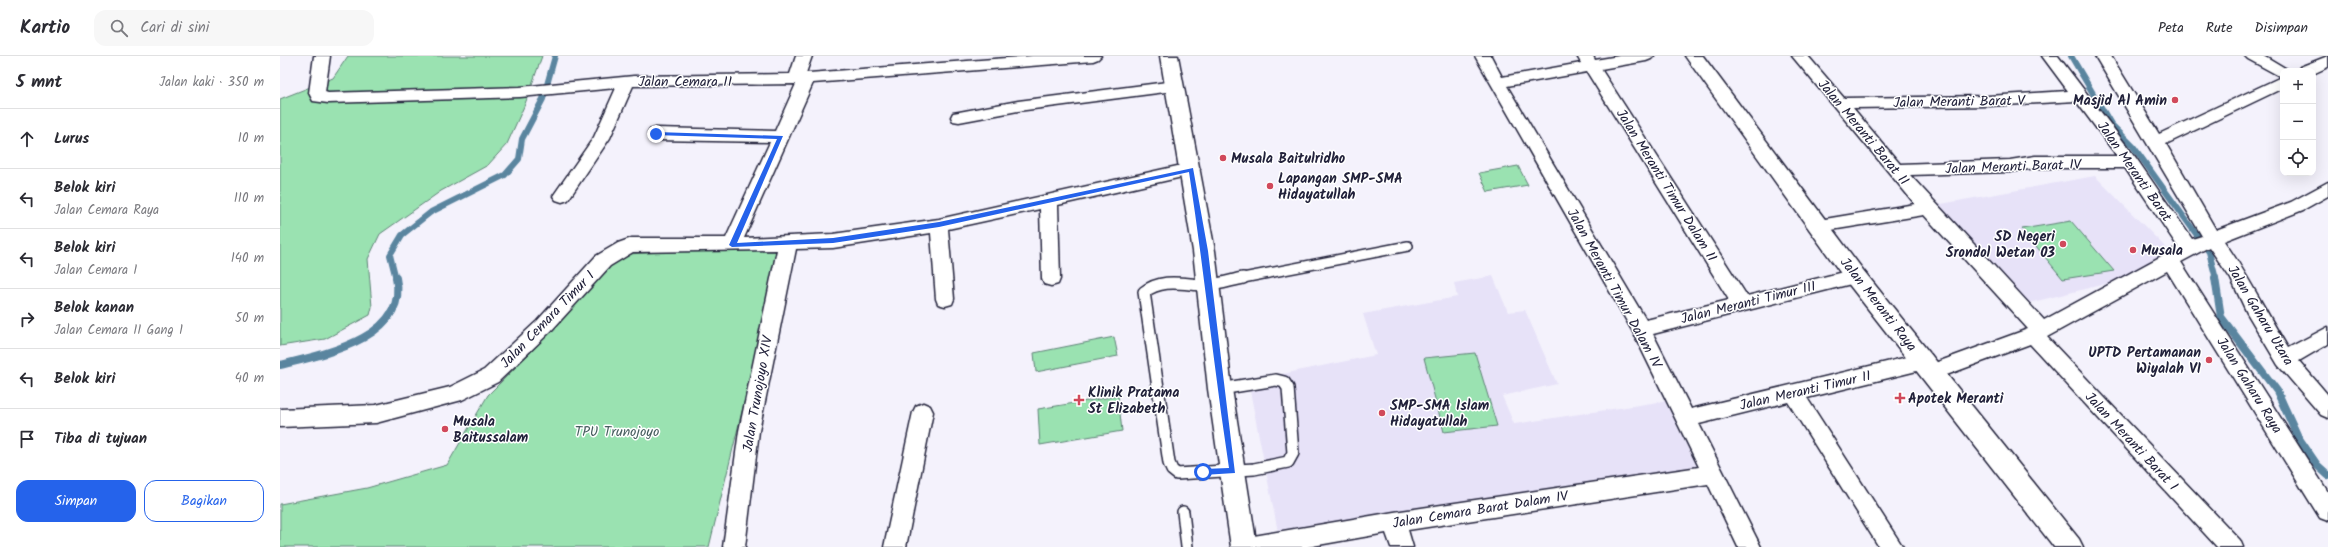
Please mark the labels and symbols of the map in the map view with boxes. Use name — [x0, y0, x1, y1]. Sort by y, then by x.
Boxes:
street label: Jalan Cemara II — [638, 71, 732, 93]
street label: Jalan Meranti Barat II — [1812, 75, 1914, 191]
street label: Jalan Meranti Barat V — [1893, 90, 2027, 114]
place label: Masjid Al Amin — [2073, 90, 2167, 112]
marker: Masjid Al Amin — [2170, 95, 2180, 105]
street label: Jalan Meranti Timur Dalam II — [1610, 105, 1722, 266]
street label: Jalan Meranti Barat — [2091, 117, 2178, 227]
route end — [647, 125, 665, 143]
place label: Musala Baitulridho — [1231, 148, 1346, 170]
marker: Musala Baitulridho — [1218, 153, 1228, 163]
street label: Jalan Meranti Barat IV — [1945, 154, 2083, 180]
place label: Lapangan SMP-SMA Hidayatullah — [1278, 168, 1403, 206]
marker: Lapangan SMP-SMA Hidayatullah — [1265, 181, 1275, 191]
street label: Jalan Meranti Timur Dalam IV — [1561, 205, 1668, 374]
place label: SD Negeri Srondol Wetan 03 — [1946, 226, 2055, 264]
marker: SD Negeri Srondol Wetan 03 — [2058, 239, 2068, 249]
place label: Musala — [2141, 240, 2183, 262]
marker: Musala — [2128, 245, 2138, 255]
street label: Jalan Meranti Raya — [1834, 253, 1922, 356]
street label: Jalan Gaharu Utara — [2221, 261, 2299, 370]
street label: Jalan Cemara Timur I — [495, 266, 600, 374]
street label: Jalan Meranti Timur III — [1678, 276, 1818, 330]
street label: Jalan Trunojoyo XIV — [737, 333, 779, 454]
street label: Jalan Gaharu Raya — [2211, 333, 2288, 438]
place label: UPTD Pertamanan Wiyalah VI — [2088, 342, 2201, 380]
marker: UPTD Pertamanan Wiyalah VI — [2204, 355, 2214, 365]
street label: Jalan Meranti Timur II — [1737, 365, 1873, 417]
place label: Klinik Pratama St Elizabeth — [1088, 382, 1179, 420]
street label: Jalan Meranti Barat I — [2079, 387, 2183, 496]
place label: Apotek Meranti — [1908, 388, 2004, 410]
marker: Apotek Meranti — [1895, 393, 1905, 403]
marker: Klinik Pratama St Elizabeth — [1073, 394, 1085, 406]
place label: SMP-SMA Islam Hidayatullah — [1390, 395, 1490, 433]
marker: SMP-SMA Islam Hidayatullah — [1377, 408, 1387, 418]
place label: Musala Baitussalam — [453, 411, 529, 449]
park label: TPU Trunojoyo — [575, 421, 659, 443]
marker: Musala Baitussalam — [440, 424, 450, 434]
route start — [1194, 463, 1212, 481]
street label: Jalan Cemara Barat Dalam IV — [1391, 485, 1571, 535]

